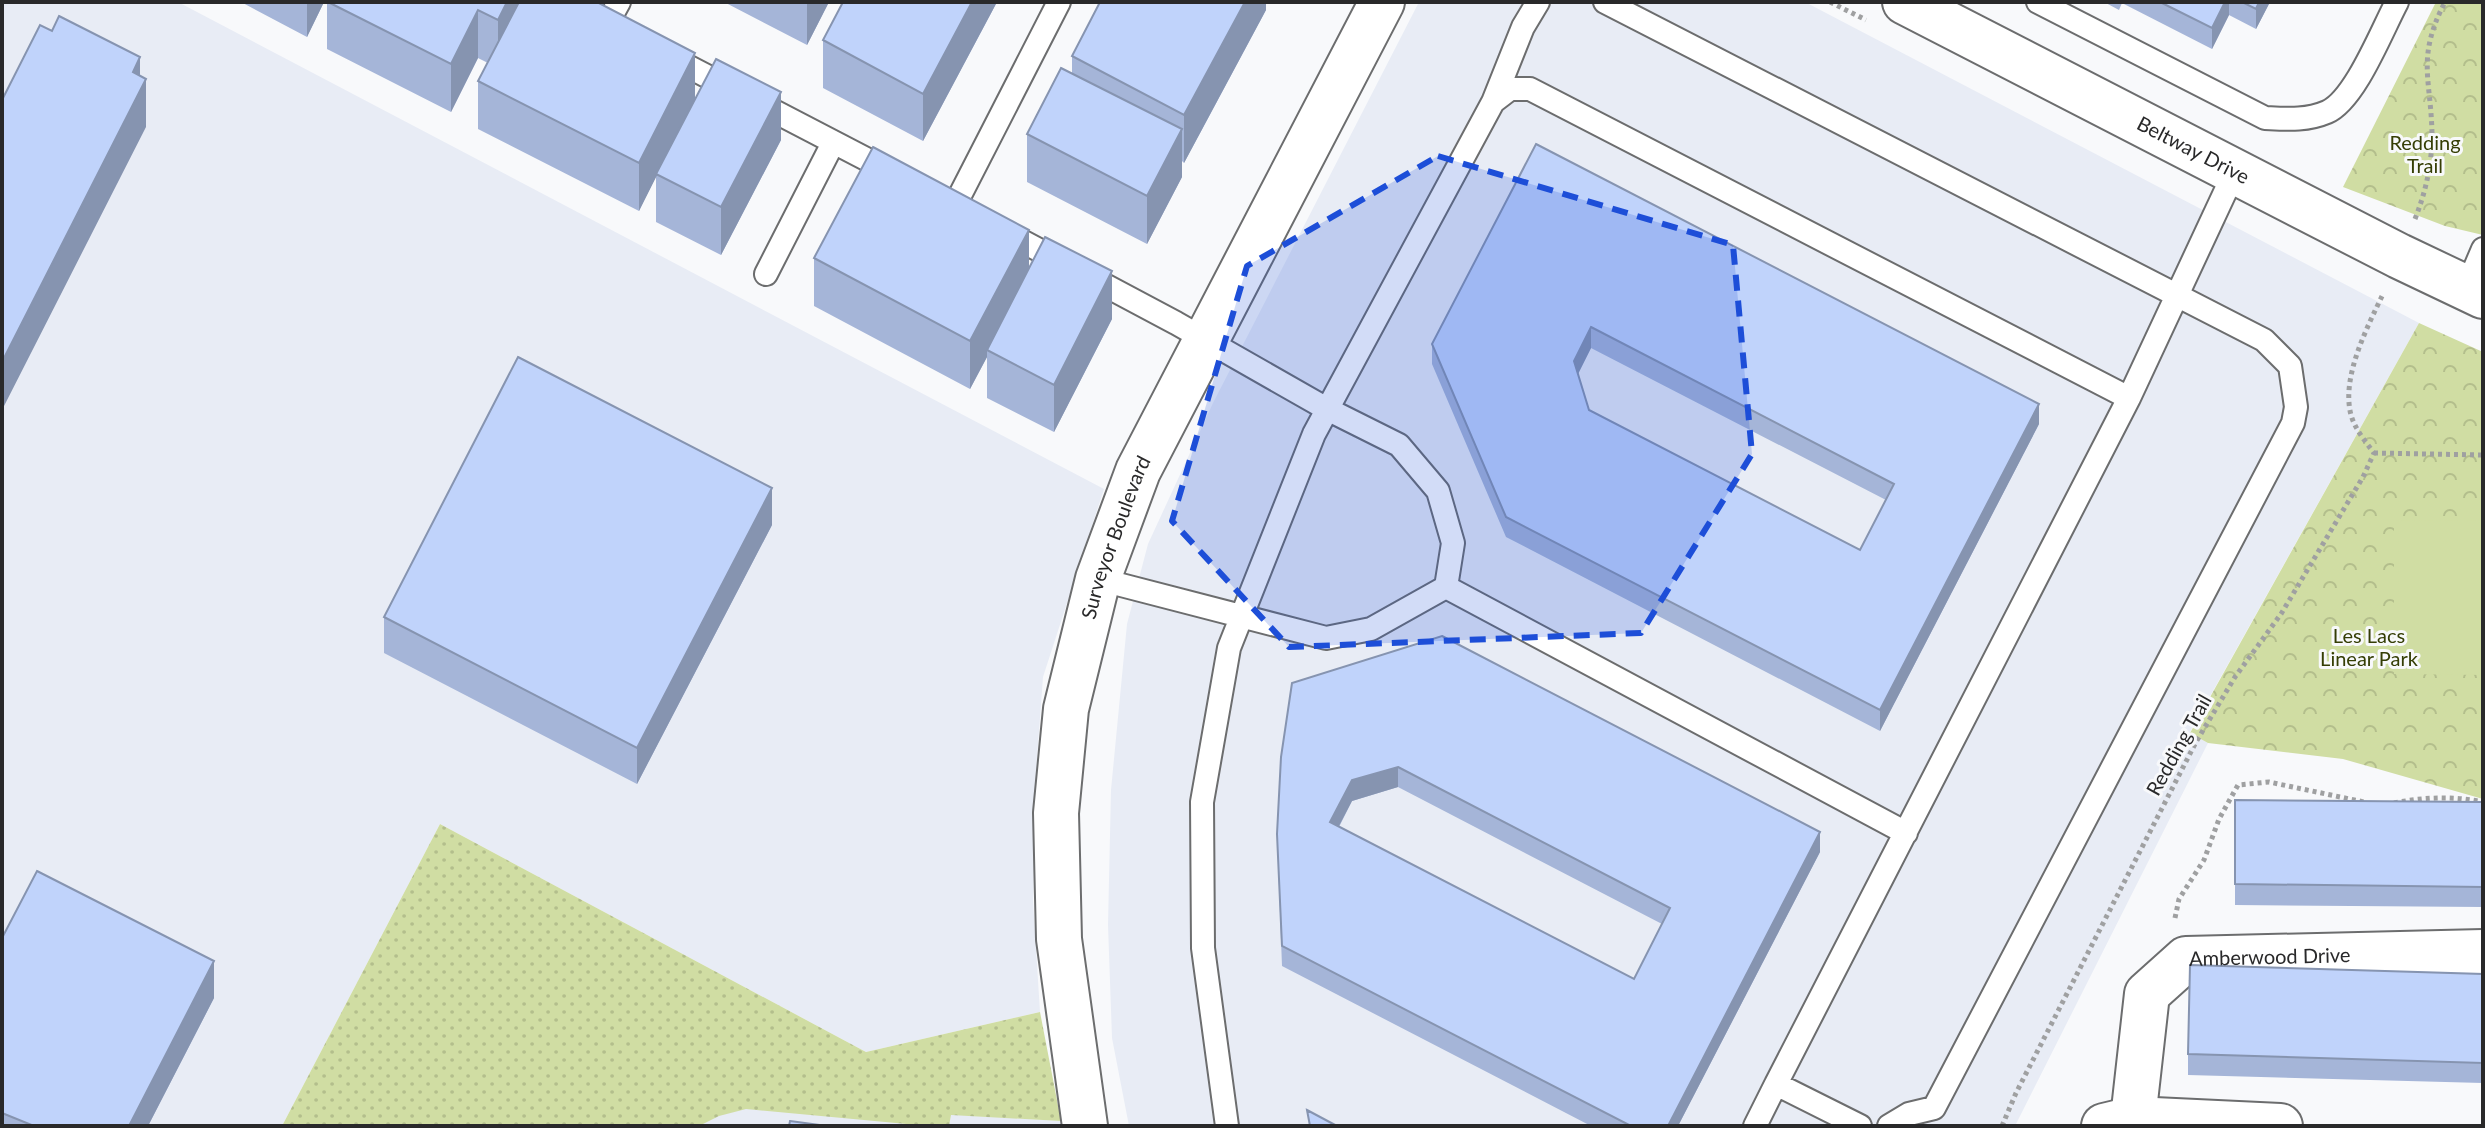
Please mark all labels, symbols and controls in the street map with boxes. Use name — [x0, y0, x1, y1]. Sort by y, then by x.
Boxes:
street label: Beltway Drive — [2133, 110, 2254, 188]
park label: Redding Trail — [2389, 130, 2461, 177]
street label: Surveyor Boulevard — [1076, 451, 1155, 621]
park label: Les Lacs Linear Park — [2320, 623, 2419, 670]
street label: Redding Trail — [2140, 690, 2216, 799]
street label: Amberwood Drive — [2189, 942, 2351, 970]

